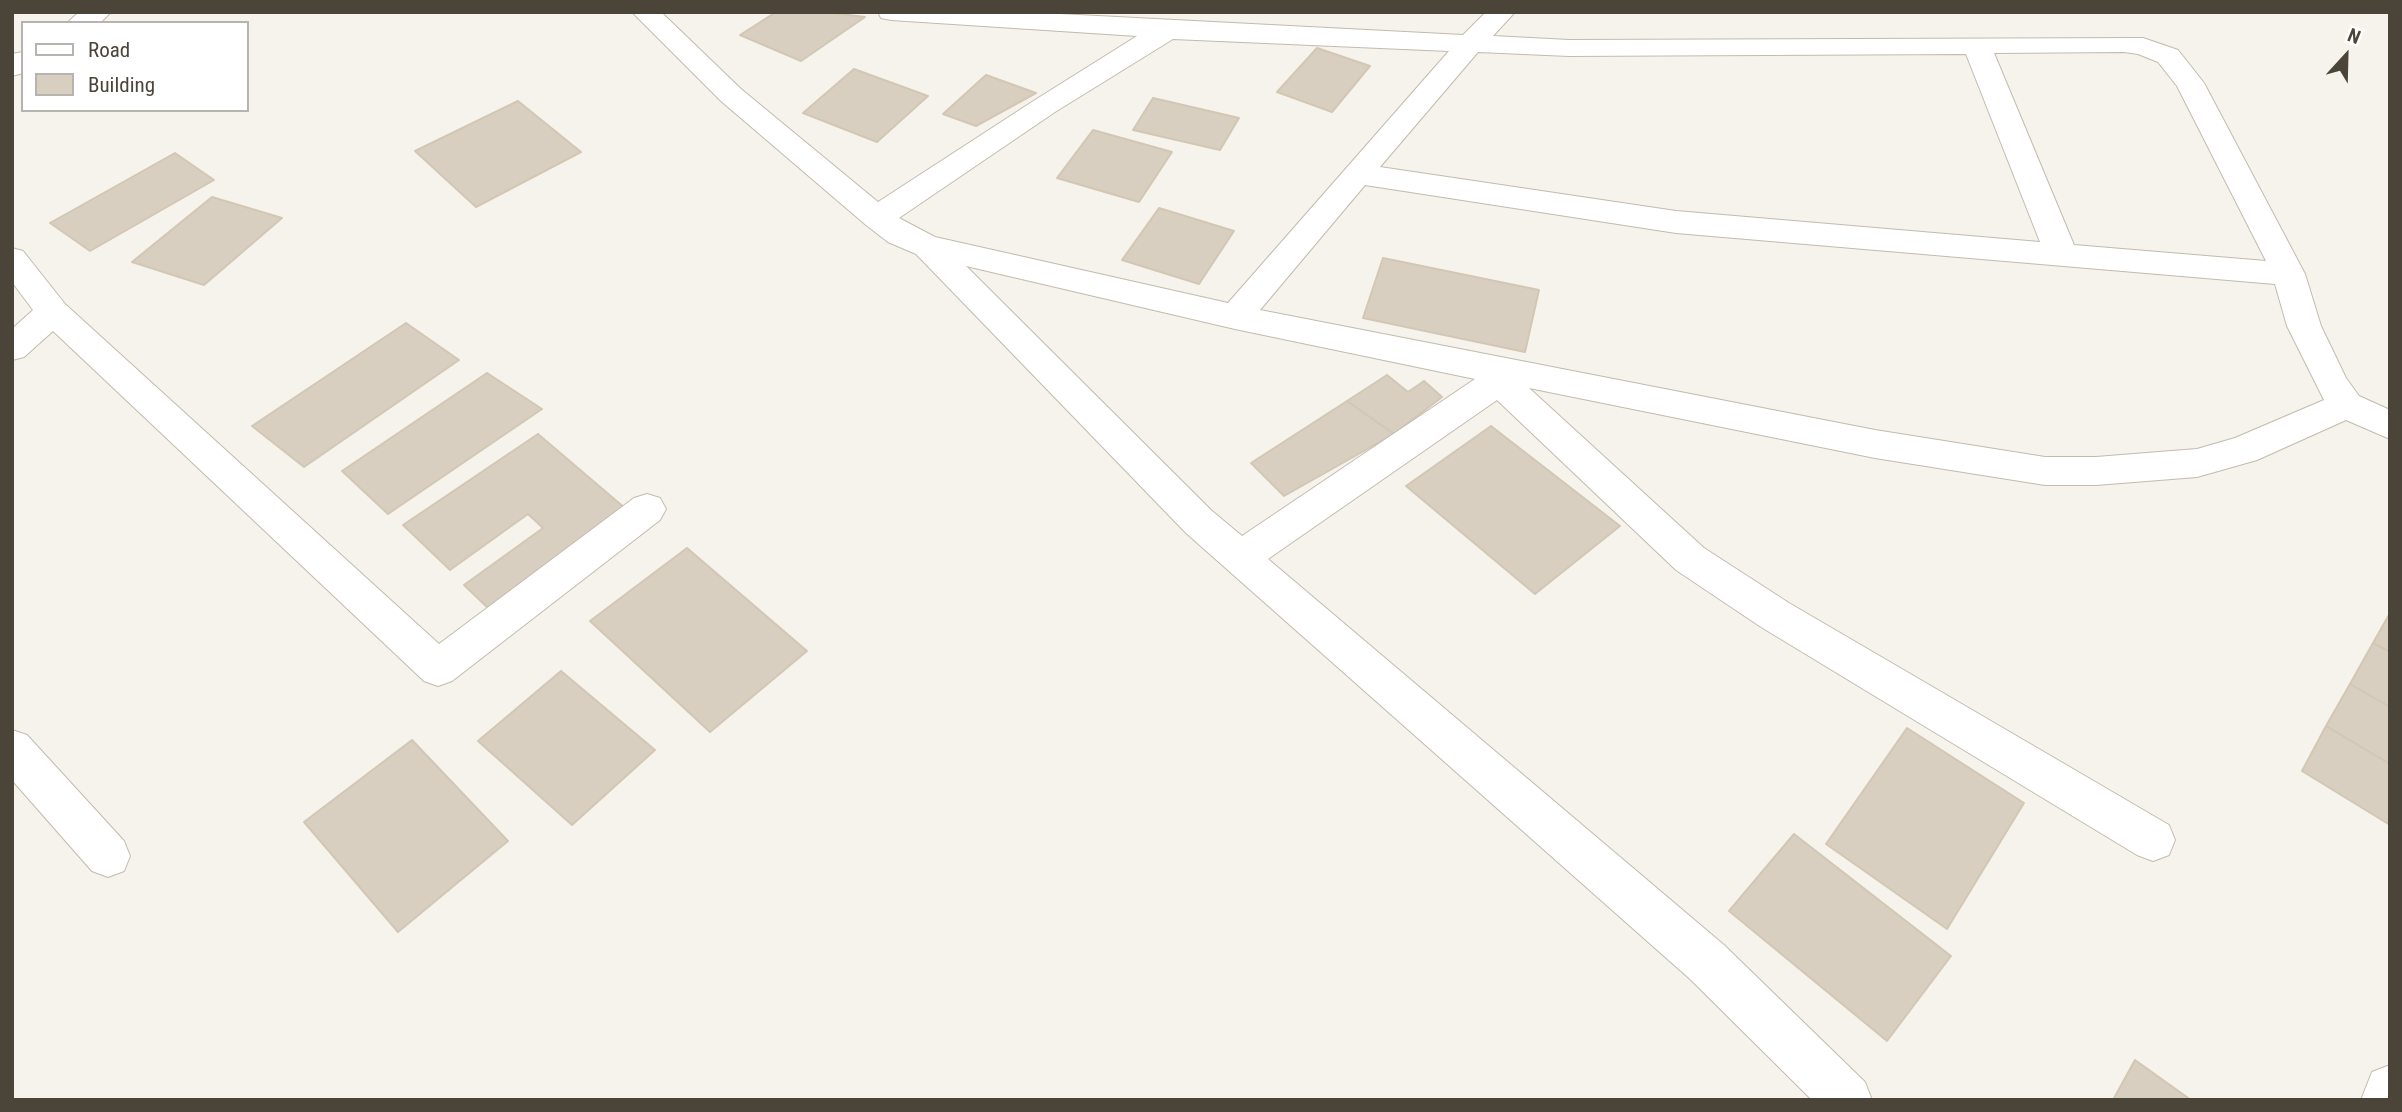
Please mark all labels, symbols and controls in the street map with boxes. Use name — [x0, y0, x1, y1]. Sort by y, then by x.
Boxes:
legend — [21, 21, 248, 112]
north arrow — [2311, 21, 2381, 91]
text: N — [2344, 23, 2364, 49]
text: Road — [88, 38, 130, 62]
text: Building — [88, 73, 155, 97]

